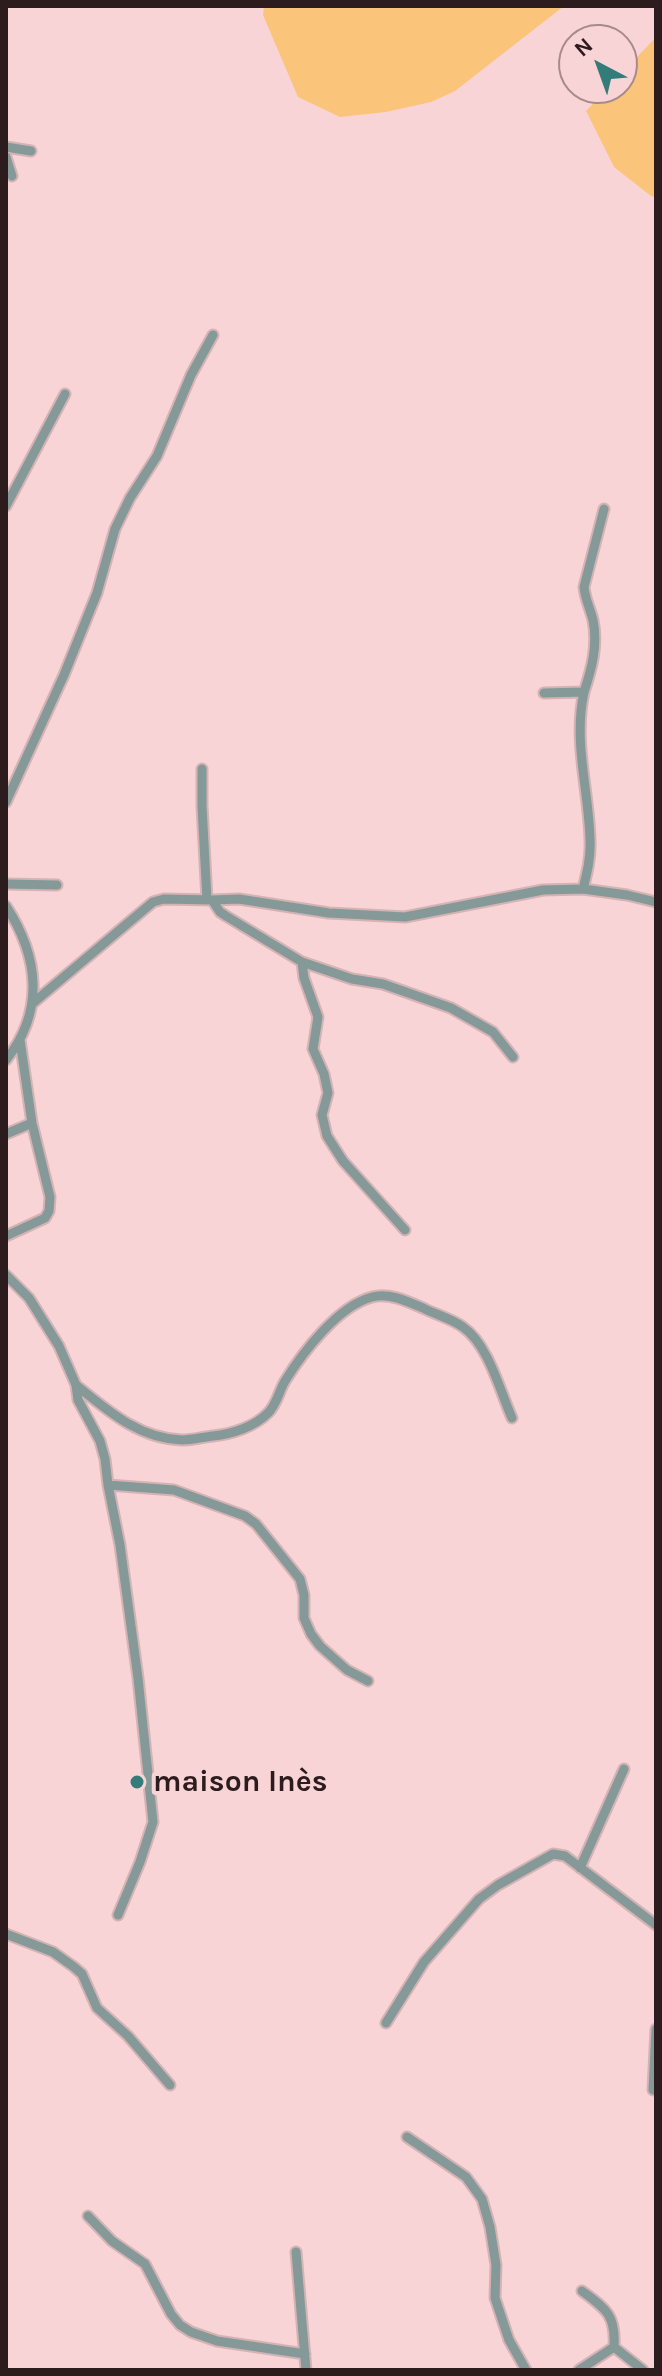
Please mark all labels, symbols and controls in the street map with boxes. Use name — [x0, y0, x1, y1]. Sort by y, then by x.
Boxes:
north arrow — [558, 24, 638, 104]
text: N — [569, 32, 598, 62]
place label: maison Inès — [153, 1764, 327, 1800]
marker: maison Inès — [128, 1773, 146, 1791]

